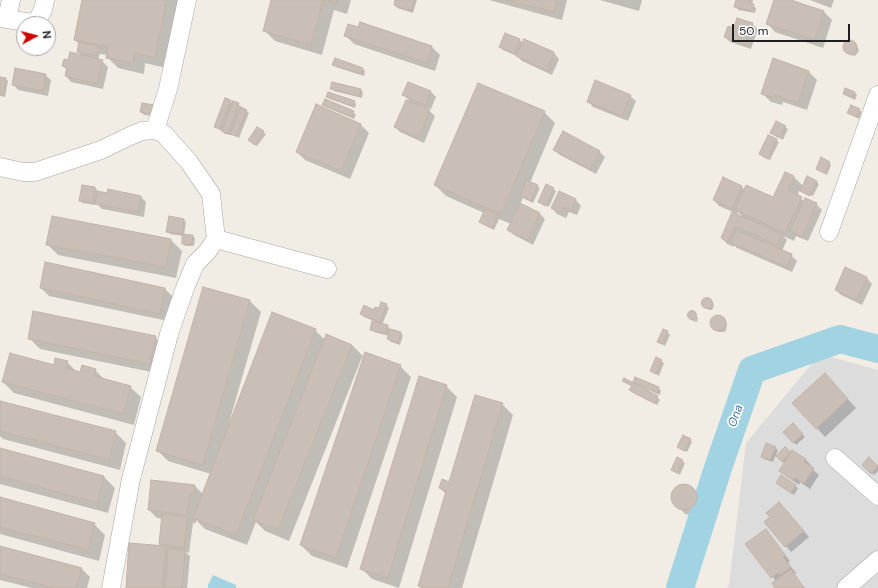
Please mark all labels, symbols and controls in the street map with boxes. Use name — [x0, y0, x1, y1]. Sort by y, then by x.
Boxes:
north arrow — [16, 16, 56, 56]
scale bar — [734, 16, 852, 42]
text: 50 m — [739, 23, 768, 39]
text: N — [39, 30, 54, 39]
water label: Ona — [725, 403, 747, 429]

